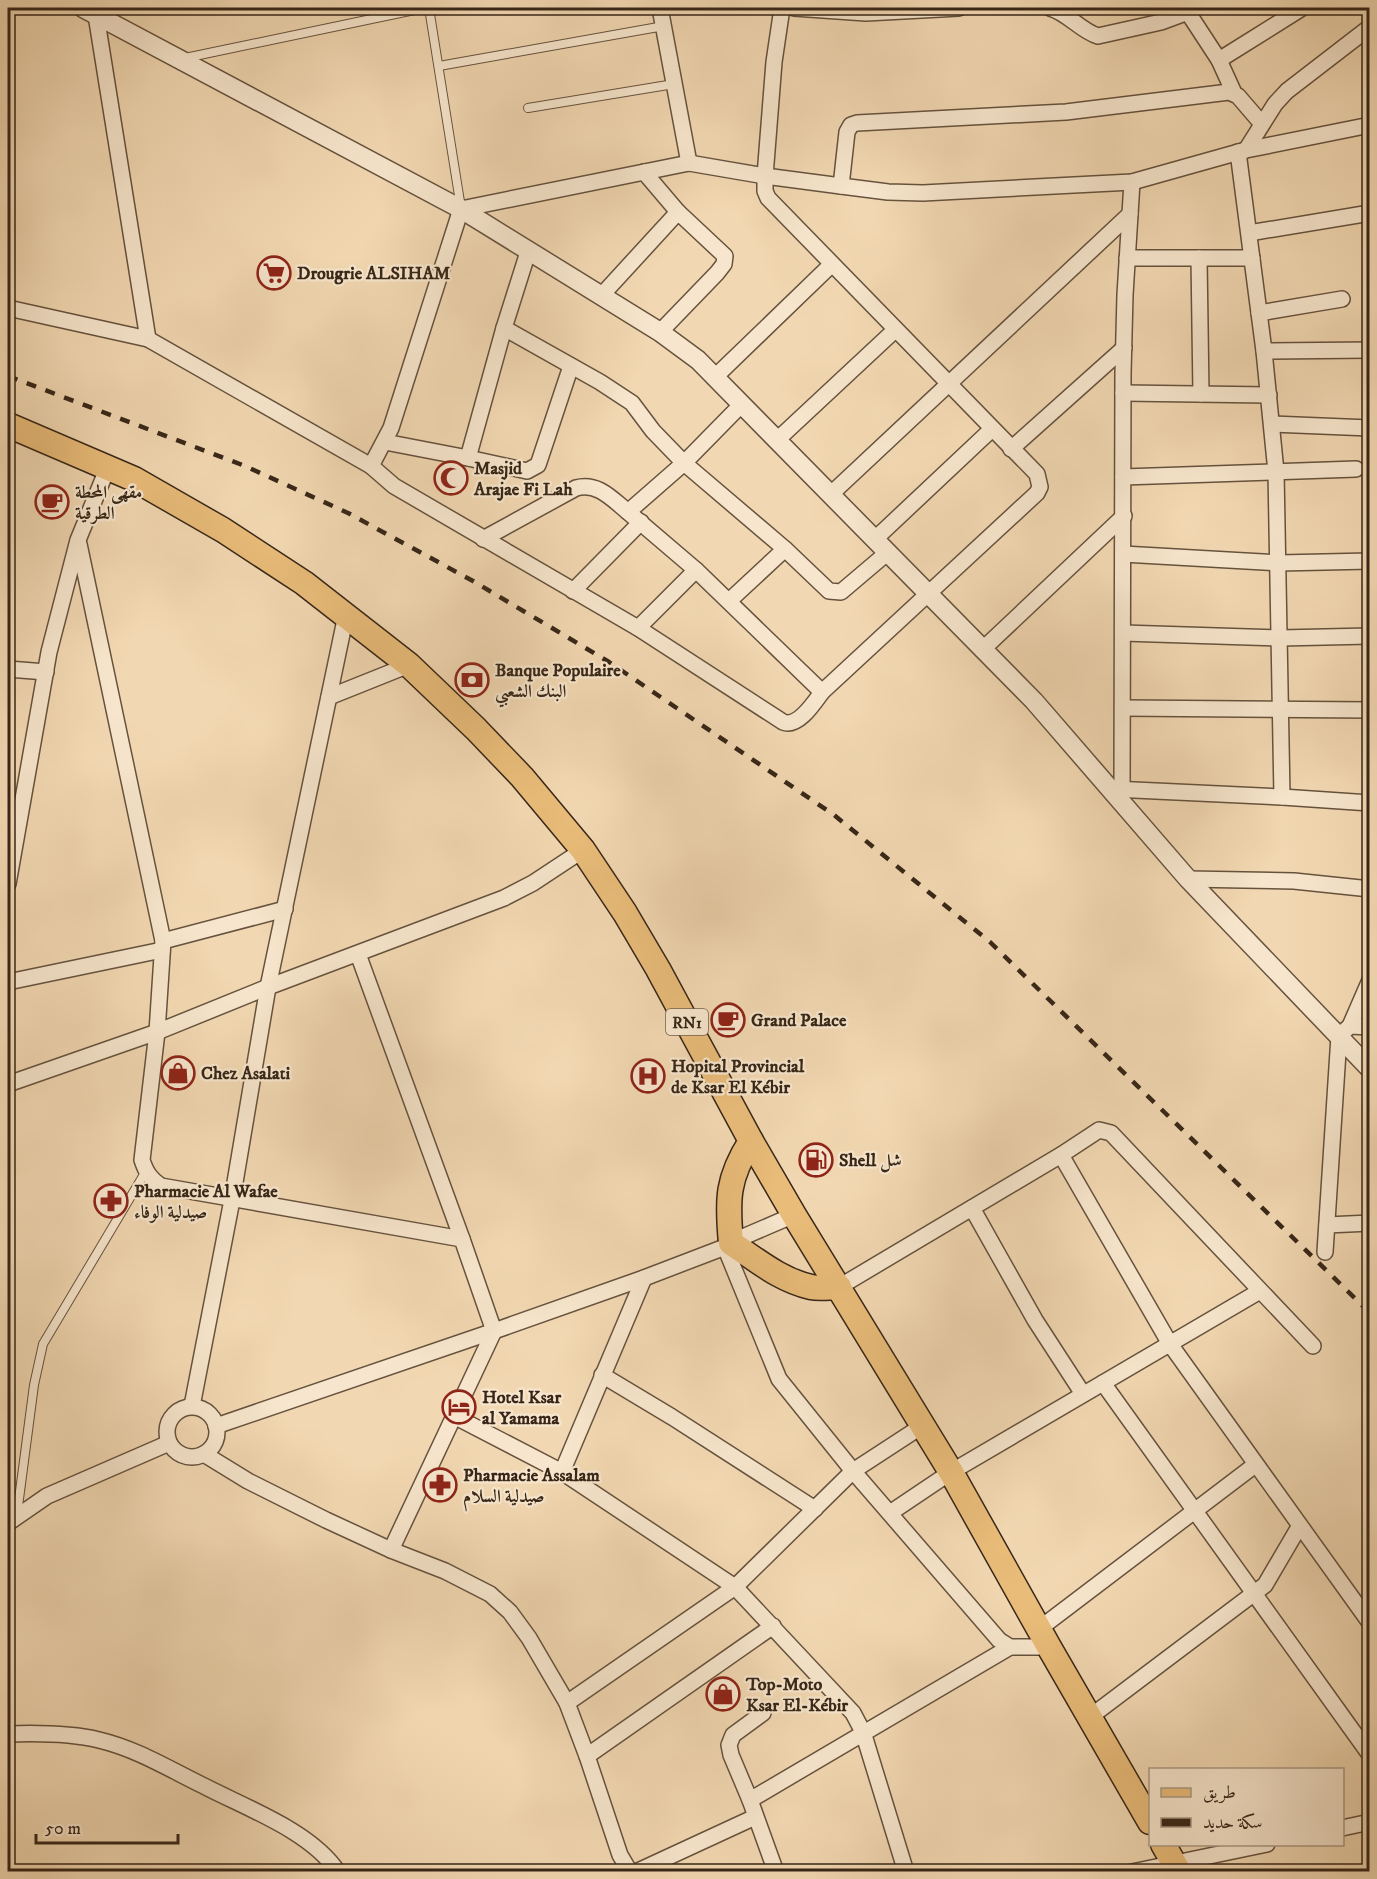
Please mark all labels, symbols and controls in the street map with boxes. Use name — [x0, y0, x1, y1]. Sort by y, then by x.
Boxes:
supermarket icon: Drougrie ALSIHAM — [256, 255, 292, 291]
place label: Drougrie ALSIHAM — [297, 263, 451, 285]
place label: Masjid Arajae Fi Lah — [473, 458, 573, 501]
mosque icon: Masjid Arajae Fi Lah — [433, 460, 469, 496]
place label: مقهى المحطة الطرقية — [75, 482, 142, 525]
cafe icon: مقهى المحطة الطرقية — [34, 484, 70, 520]
place label: Banque Populaire البنك الشعبي — [495, 660, 621, 708]
bank icon: Banque Populaire البنك الشعبي — [454, 662, 490, 698]
cafe icon: Grand Palace — [710, 1002, 746, 1038]
road number: RN1 — [666, 1009, 708, 1035]
place label: Grand Palace — [751, 1010, 847, 1032]
shop icon: Chez Asalati — [160, 1055, 196, 1091]
place label: Hopital Provincial de Ksar El Kébir — [671, 1056, 805, 1099]
hospital icon: Hopital Provincial de Ksar El Kébir — [630, 1058, 666, 1094]
place label: Chez Asalati — [201, 1063, 290, 1085]
fuel station icon: Shell شل — [798, 1142, 834, 1178]
place label: Shell شل — [839, 1150, 902, 1173]
place label: Pharmacie Al Wafae صيدلية الوفاء — [134, 1181, 278, 1224]
pharmacy icon: Pharmacie Al Wafae صيدلية الوفاء — [93, 1183, 129, 1219]
place label: Hotel Ksar al Yamama — [482, 1387, 561, 1430]
hotel icon: Hotel Ksar al Yamama — [441, 1389, 477, 1425]
place label: Pharmacie Assalam صيدلية السلام — [463, 1465, 600, 1512]
pharmacy icon: Pharmacie Assalam صيدلية السلام — [422, 1467, 458, 1503]
place label: Top-Moto Ksar El-Kébir — [745, 1674, 848, 1717]
shop icon: Top-Moto Ksar El-Kébir — [705, 1676, 741, 1712]
legend — [1149, 1768, 1344, 1846]
text: طريق — [1203, 1782, 1236, 1804]
scale bar — [36, 1807, 178, 1845]
text: سكة حديد — [1203, 1812, 1263, 1834]
text: 50 m — [45, 1818, 81, 1840]

